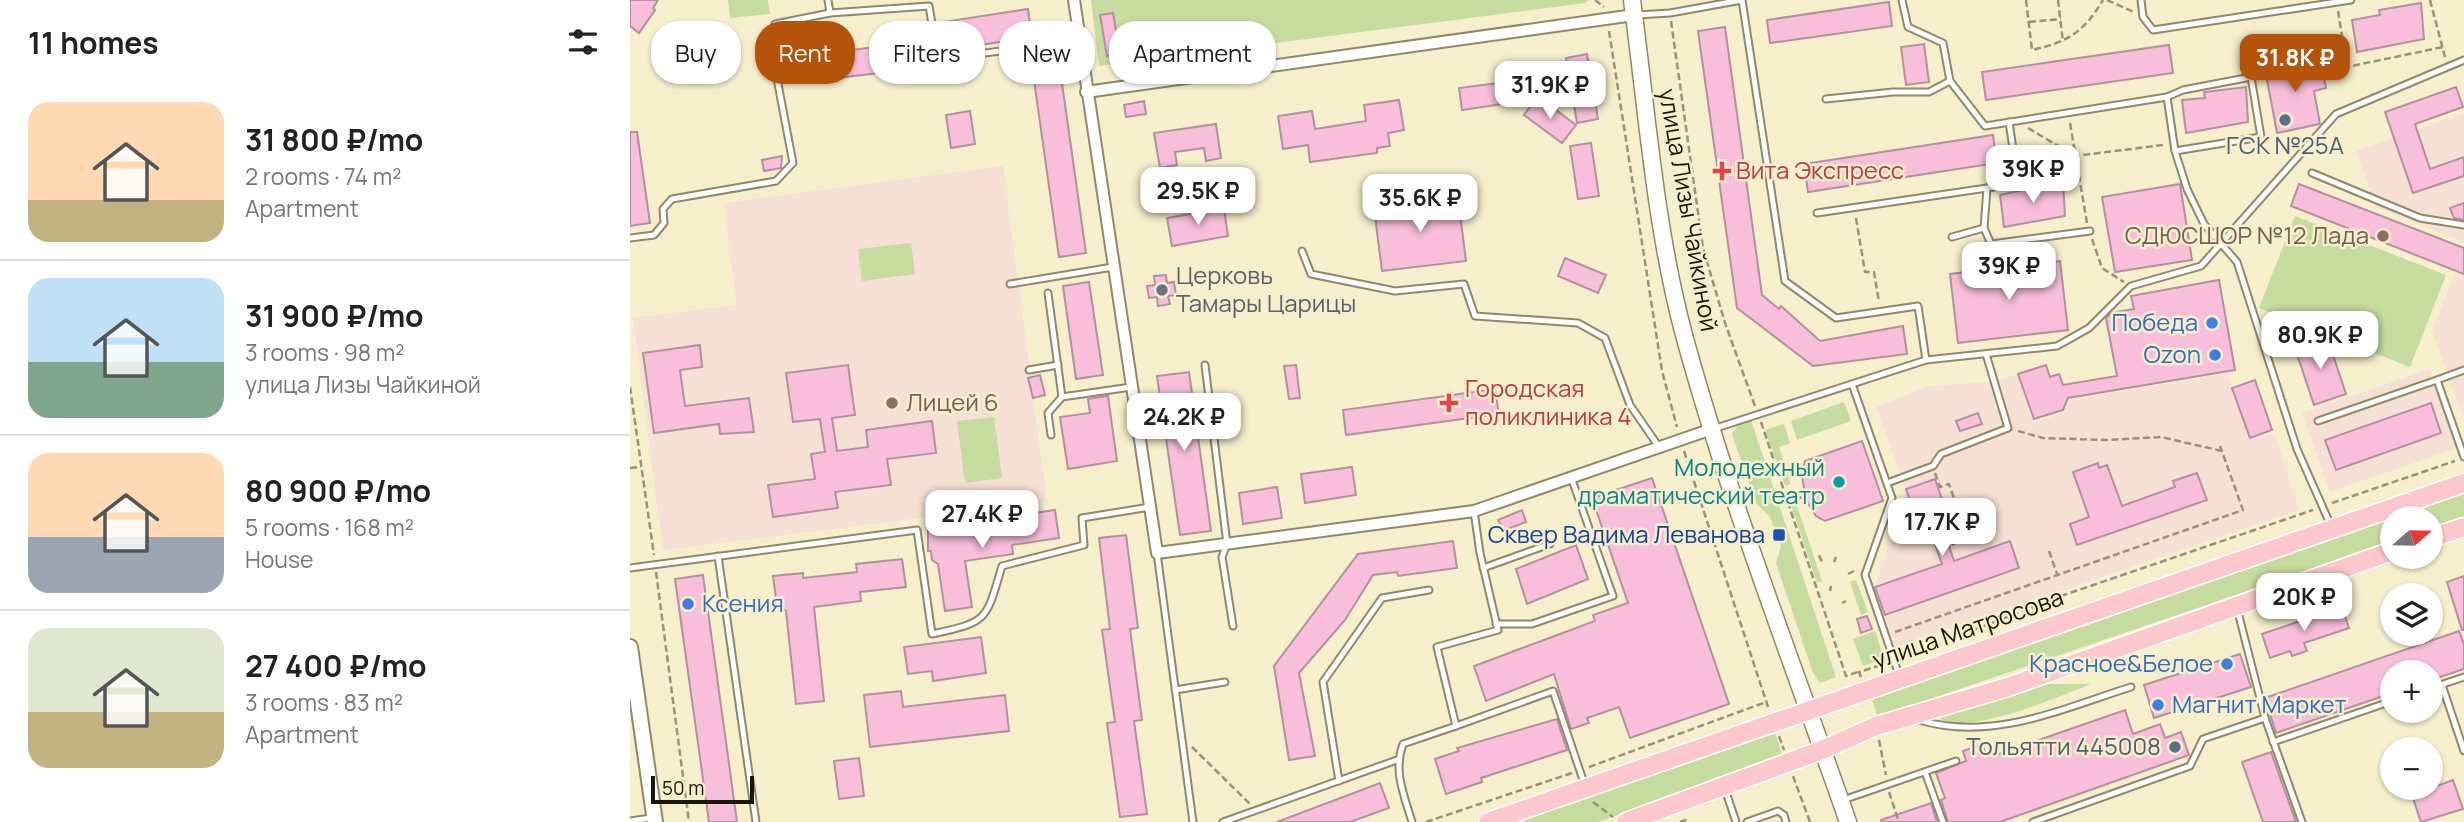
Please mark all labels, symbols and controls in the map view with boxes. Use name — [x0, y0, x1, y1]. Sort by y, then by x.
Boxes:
chip: Buy — [651, 21, 741, 84]
chip: Rent — [755, 21, 855, 84]
chip: Filters — [869, 21, 985, 84]
chip: New — [999, 21, 1095, 84]
chip: Apartment — [1109, 21, 1276, 84]
text: 11 homes — [28, 22, 159, 63]
icon: filters — [564, 23, 602, 61]
pin: 31.8K ₽ — [2230, 34, 2360, 94]
text: 31.8K ₽ — [2256, 41, 2334, 73]
pin: 31.9K ₽ — [1485, 61, 1615, 121]
text: 31.9K ₽ — [1511, 68, 1589, 100]
street label: улица Лизы Чайкиной — [1652, 86, 1727, 334]
marker: ГСК №25А — [2277, 112, 2293, 128]
text: 31 800 ₽/mo — [245, 119, 423, 160]
place label: ГСК №25А — [2226, 128, 2344, 161]
icon: home — [84, 130, 168, 214]
pin: 39K ₽ — [1984, 146, 2082, 205]
text: 39K ₽ — [2002, 152, 2064, 184]
place label: Вита Экспресс — [1736, 153, 1904, 186]
text: 2 rooms · 74 m² — [245, 160, 401, 192]
marker: Вита Экспресс — [1714, 163, 1730, 179]
pin: 29.5K ₽ — [1133, 168, 1263, 227]
text: 29.5K ₽ — [1156, 174, 1240, 206]
pin: 35.6K ₽ — [1355, 174, 1485, 234]
text: 35.6K ₽ — [1379, 181, 1461, 213]
text: Apartment — [245, 192, 359, 224]
place label: СДЮСШОР №12 Лада — [2125, 218, 2369, 251]
marker: СДЮСШОР №12 Лада — [2375, 228, 2391, 244]
pin: 39K ₽ — [1960, 243, 2058, 302]
text: 39K ₽ — [1978, 249, 2040, 281]
place label: Церковь Тамары Царицы — [1176, 258, 1356, 319]
marker: Церковь Тамары Царицы — [1154, 282, 1170, 298]
text: 31 900 ₽/mo — [245, 295, 424, 336]
place label: Победа — [2111, 305, 2198, 338]
icon: home — [84, 306, 168, 390]
pin: 80.9K ₽ — [2255, 312, 2385, 371]
marker: Победа — [2204, 315, 2220, 331]
text: 80.9K ₽ — [2277, 318, 2363, 350]
text: 3 rooms · 98 m² — [245, 336, 405, 368]
place label: Ozon — [2143, 337, 2201, 370]
marker: Ozon — [2207, 347, 2223, 363]
text: улица Лизы Чайкиной — [245, 368, 481, 400]
place label: Городская поликлиника 4 — [1465, 371, 1631, 432]
place label: Лицей 6 — [906, 385, 999, 418]
pin: 24.2K ₽ — [1119, 393, 1249, 453]
marker: Городская поликлиника 4 — [1439, 393, 1459, 413]
marker: Лицей 6 — [884, 395, 900, 411]
text: 24.2K ₽ — [1143, 400, 1225, 432]
place label: Молодежный драматический театр — [1577, 450, 1825, 511]
text: 80 900 ₽/mo — [245, 470, 431, 511]
marker: Молодежный драматический театр — [1831, 474, 1847, 490]
icon: home — [84, 481, 168, 565]
pin: 27.4K ₽ — [917, 490, 1047, 550]
text: 27.4K ₽ — [941, 497, 1023, 529]
pin: 17.7K ₽ — [1877, 498, 2007, 558]
text: 17.7K ₽ — [1904, 505, 1980, 537]
north arrow — [2380, 506, 2443, 569]
map controls — [2380, 506, 2443, 800]
text: 5 rooms · 168 m² — [245, 511, 414, 543]
place label: Сквер Вадима Леванова — [1488, 517, 1765, 550]
marker: Сквер Вадима Леванова — [1771, 527, 1787, 543]
text: House — [245, 543, 314, 575]
pin: 20K ₽ — [2255, 574, 2353, 633]
street label: улица Матросова — [1868, 579, 2067, 676]
text: 20K ₽ — [2272, 580, 2336, 612]
button: layers — [2380, 583, 2443, 646]
place label: Ксения — [702, 586, 784, 619]
marker: Ксения — [680, 596, 696, 612]
text: 27 400 ₽/mo — [245, 645, 427, 686]
place label: Красное&Белое — [2029, 646, 2213, 679]
icon: home — [84, 656, 168, 740]
marker: Красное&Белое — [2219, 656, 2235, 672]
button: + — [2380, 660, 2443, 723]
text: 3 rooms · 83 m² — [245, 686, 403, 718]
place label: Магнит Маркет — [2172, 687, 2347, 720]
marker: Магнит Маркет — [2150, 697, 2166, 713]
text: Apartment — [245, 718, 359, 750]
place label: Тольятти 445008 — [1966, 729, 2161, 762]
button: − — [2380, 737, 2443, 800]
marker: Тольятти 445008 — [2167, 739, 2183, 755]
scale bar — [651, 773, 754, 805]
text: 50 m — [662, 775, 704, 801]

